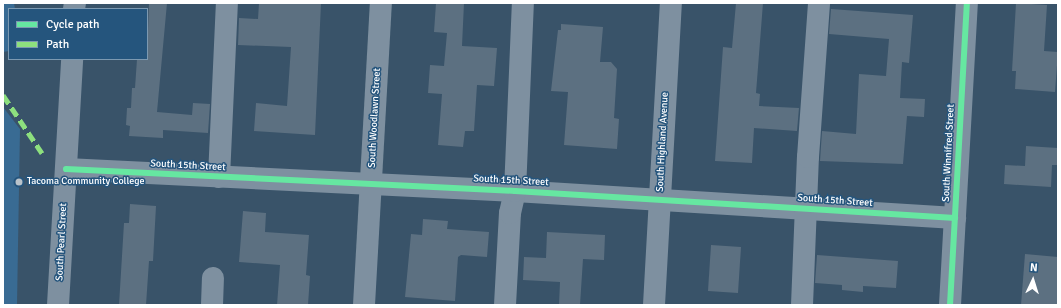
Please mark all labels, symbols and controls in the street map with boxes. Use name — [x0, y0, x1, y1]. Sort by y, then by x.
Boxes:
legend — [8, 8, 148, 60]
text: Cycle path — [46, 17, 99, 32]
text: Path — [46, 37, 69, 52]
street label: South Woodlawn Street — [366, 68, 384, 168]
street label: South Highland Avenue — [654, 92, 672, 192]
street label: South Winnifred Street — [940, 104, 958, 202]
street label: South 15th Street — [150, 158, 226, 174]
street label: South 15th Street — [473, 173, 549, 189]
place label: Tacoma Community College — [27, 176, 145, 188]
marker: Tacoma Community College — [14, 177, 24, 187]
street label: South 15th Street — [797, 192, 873, 210]
street label: South Pearl Street — [54, 203, 70, 281]
north arrow — [1013, 260, 1053, 300]
text: N — [1030, 261, 1038, 274]

